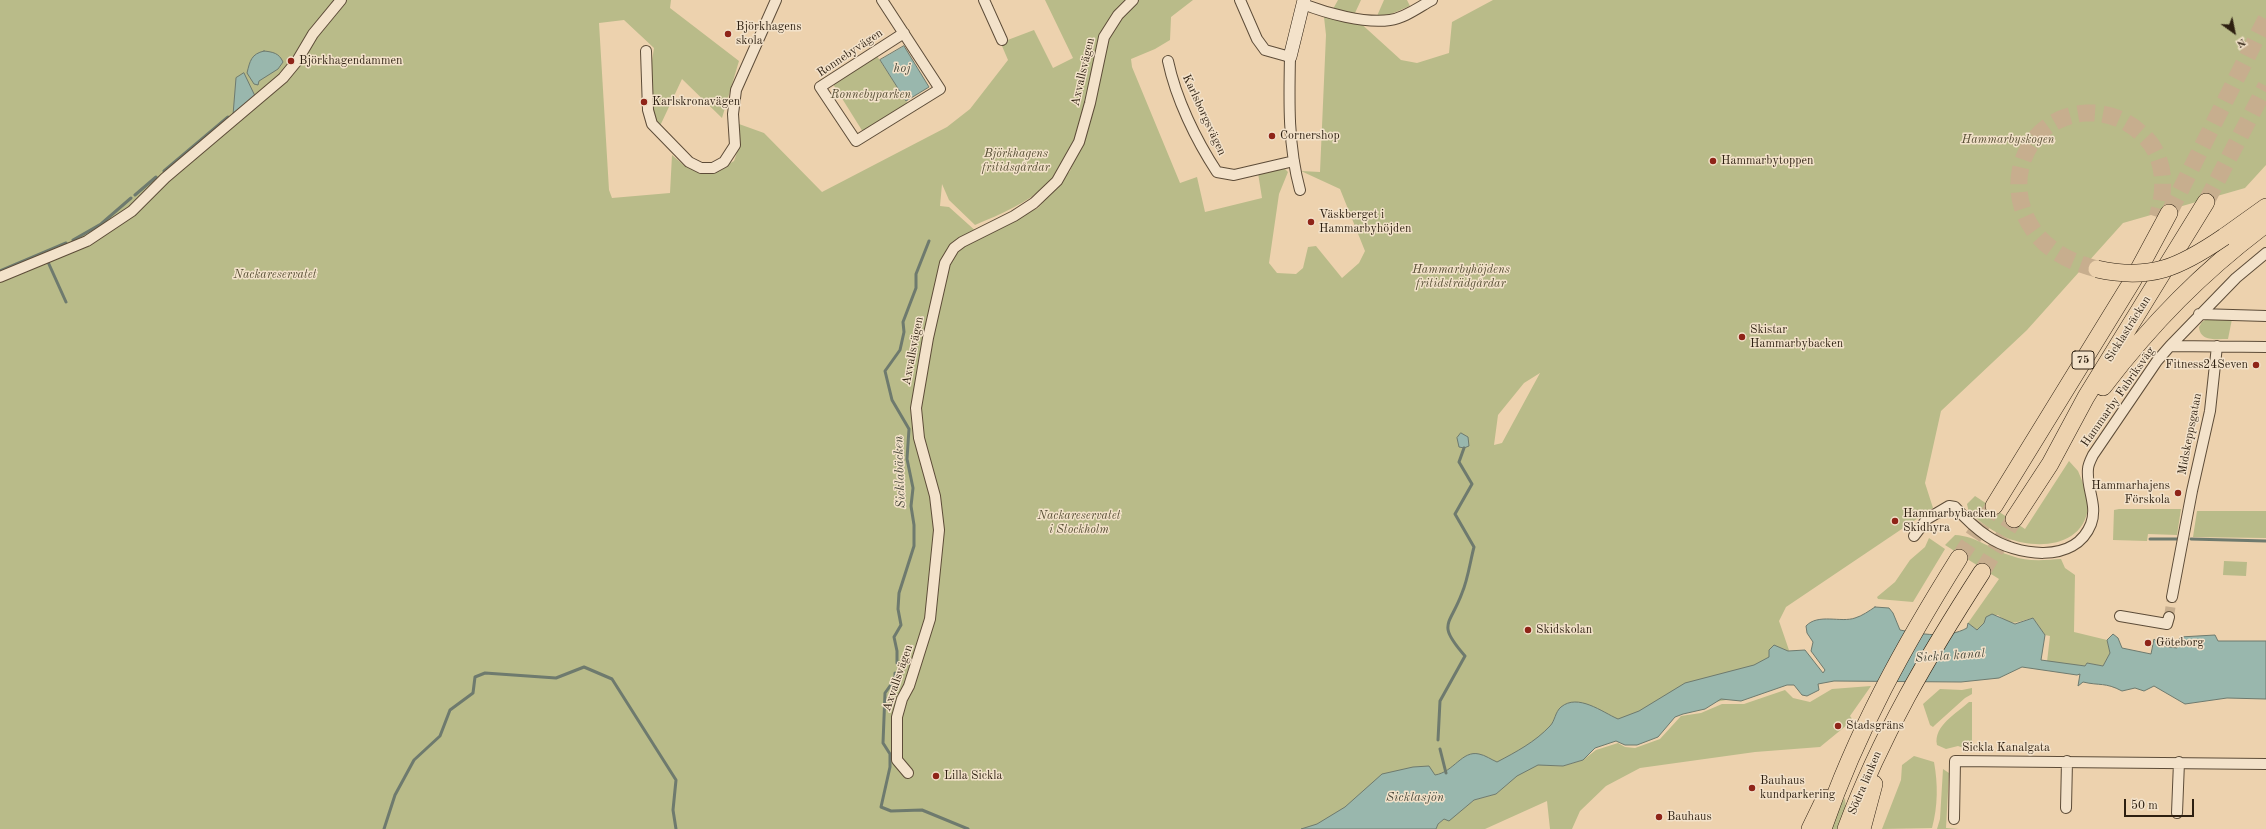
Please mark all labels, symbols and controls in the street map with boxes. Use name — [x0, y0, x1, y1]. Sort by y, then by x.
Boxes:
north arrow — [2214, 12, 2254, 52]
place label: Björkhagens skola — [736, 20, 801, 48]
street label: Ronnebyvägen — [814, 26, 886, 80]
marker: Björkhagens skola — [723, 29, 733, 39]
street label: Axvallsvägen — [1068, 36, 1098, 108]
text: N — [2234, 36, 2247, 49]
place label: Björkhagendammen — [299, 54, 402, 68]
marker: Björkhagendammen — [286, 56, 296, 66]
water label: hoj — [894, 61, 910, 77]
street label: Karlsborgsvägen — [1179, 72, 1229, 158]
park label: Ronnebyparken — [831, 88, 911, 102]
place label: Karlskronavägen — [652, 95, 740, 109]
marker: Karlskronavägen — [639, 97, 649, 107]
place label: Cornershop — [1280, 129, 1340, 143]
marker: Cornershop — [1267, 131, 1277, 141]
park label: Hammarbyskogen — [1962, 133, 2054, 147]
park label: Björkhagens fritidsgårdar — [982, 147, 1050, 175]
place label: Hammarbytoppen — [1721, 154, 1813, 168]
marker: Hammarbytoppen — [1708, 156, 1718, 166]
place label: Väskberget i Hammarbyhöjden — [1319, 208, 1411, 236]
marker: Väskberget i Hammarbyhöjden — [1306, 217, 1316, 227]
park label: Hammarbyhöjdens fritidsträdgårdar — [1412, 263, 1510, 291]
park label: Nackareservatet — [233, 268, 317, 282]
street label: Sicklasträckan — [2102, 293, 2154, 365]
street label: Axvallsvägen — [899, 315, 927, 387]
place label: Skistar Hammarbybacken — [1750, 323, 1843, 351]
marker: Skistar Hammarbybacken — [1737, 332, 1747, 342]
street label: Hammarby Fabriksväg — [2078, 344, 2158, 450]
road number: 75 — [2072, 351, 2094, 369]
place label: Fitness24Seven — [2165, 358, 2248, 372]
marker: Fitness24Seven — [2251, 360, 2261, 370]
street label: Midskeppsgatan — [2175, 392, 2205, 476]
water label: Sicklabäcken — [891, 435, 909, 509]
place label: Hammarhajens Förskola — [2091, 479, 2170, 507]
marker: Hammarhajens Förskola — [2173, 488, 2183, 498]
place label: Hammarbybacken Skidhyra — [1903, 507, 1996, 535]
park label: Nackareservatet i Stockholm — [1037, 509, 1121, 537]
marker: Hammarbybacken Skidhyra — [1890, 516, 1900, 526]
place label: Skidskolan — [1536, 623, 1592, 637]
marker: Skidskolan — [1523, 625, 1533, 635]
place label: Göteborg — [2156, 636, 2204, 650]
marker: Göteborg — [2143, 638, 2153, 648]
street label: Axvallsvägen — [880, 643, 916, 713]
water label: Sickla kanal — [1914, 646, 1986, 666]
place label: Stadsgräns — [1846, 719, 1904, 733]
marker: Stadsgräns — [1833, 721, 1843, 731]
street label: Sickla Kanalgata — [1962, 741, 2050, 755]
street label: Södra länken — [1845, 749, 1885, 817]
place label: Lilla Sickla — [944, 769, 1002, 783]
marker: Lilla Sickla — [931, 771, 941, 781]
place label: Bauhaus kundparkering — [1760, 774, 1835, 802]
marker: Bauhaus kundparkering — [1747, 783, 1757, 793]
water label: Sicklasjön — [1386, 790, 1444, 806]
scale bar — [2126, 791, 2196, 817]
text: 50 m — [2131, 800, 2158, 812]
place label: Bauhaus — [1667, 810, 1712, 824]
marker: Bauhaus — [1654, 812, 1664, 822]

